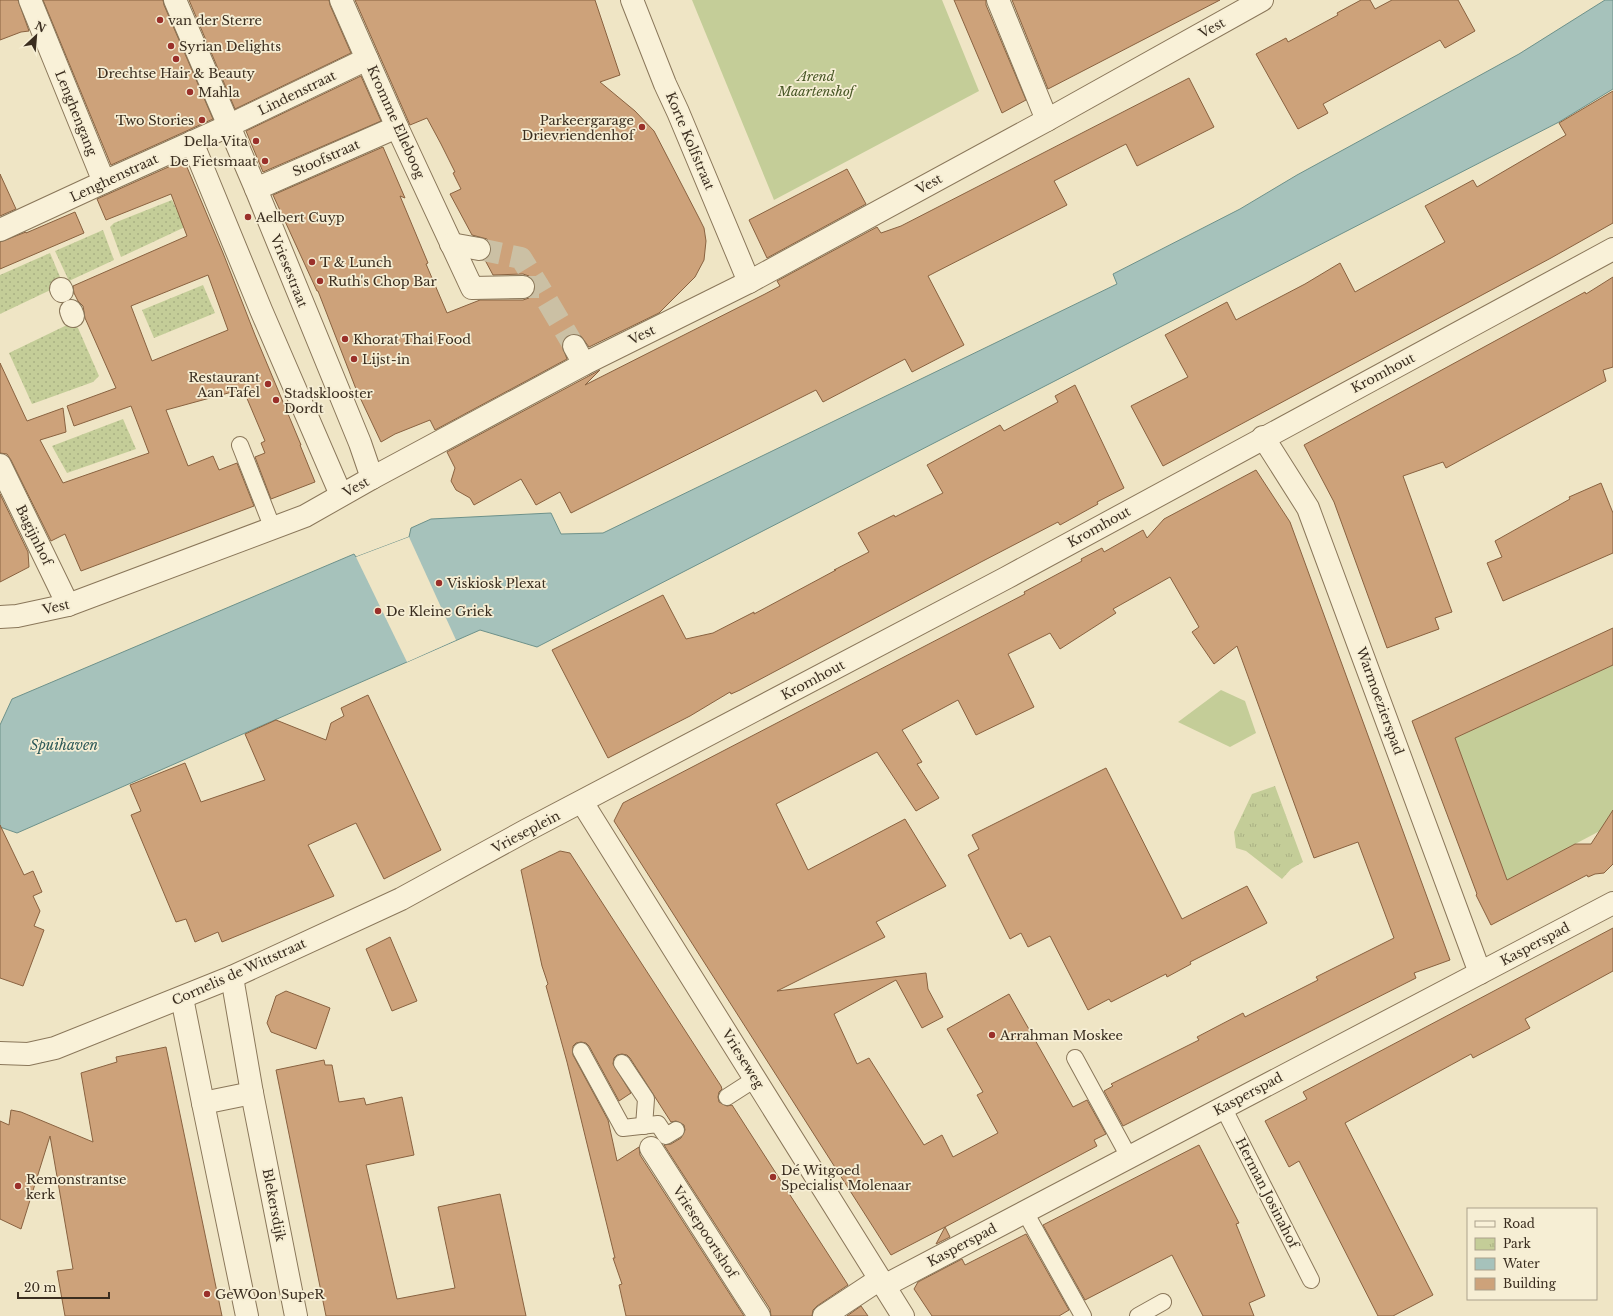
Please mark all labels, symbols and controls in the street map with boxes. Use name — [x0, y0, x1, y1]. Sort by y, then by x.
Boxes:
place label: van der Sterre — [168, 12, 262, 29]
street label: Vest — [1195, 14, 1228, 43]
marker: van der Sterre — [155, 15, 165, 25]
north arrow — [16, 16, 56, 56]
text: N — [33, 18, 49, 36]
place label: Syrian Delights — [179, 38, 281, 55]
marker: Syrian Delights — [166, 41, 176, 51]
marker: Drechtse Hair & Beauty — [171, 54, 181, 64]
street label: Kromme Elleboog — [363, 63, 429, 182]
place label: Drechtse Hair & Beauty — [97, 65, 256, 82]
street label: Lindenstraat — [255, 67, 339, 119]
street label: Lenghengang — [51, 68, 101, 158]
park label: Arend Maartenshof — [777, 68, 858, 100]
place label: Mahla — [198, 84, 241, 101]
marker: Mahla — [185, 87, 195, 97]
street label: Korte Kolfstraat — [662, 89, 718, 193]
place label: Two Stories — [116, 112, 194, 129]
place label: Parkeergarage Drievriendenhof — [522, 112, 636, 144]
marker: Two Stories — [197, 115, 207, 125]
marker: Parkeergarage Drievriendenhof — [637, 122, 647, 132]
place label: Della Vita — [184, 133, 249, 150]
marker: Della Vita — [251, 136, 261, 146]
street label: Stoofstraat — [290, 136, 362, 180]
street label: Lenghenstraat — [67, 150, 161, 206]
place label: De Fietsmaat — [170, 153, 257, 170]
marker: De Fietsmaat — [260, 156, 270, 166]
street label: Vest — [912, 170, 945, 199]
place label: Aelbert Cuyp — [255, 209, 345, 226]
marker: Aelbert Cuyp — [243, 212, 253, 222]
street label: Vriesestraat — [266, 231, 311, 310]
place label: T & Lunch — [320, 254, 392, 271]
marker: T & Lunch — [307, 257, 317, 267]
place label: Ruth's Chop Bar — [328, 273, 437, 290]
marker: Ruth's Chop Bar — [315, 276, 325, 286]
street label: Vest — [625, 321, 658, 349]
place label: Khorat Thai Food — [353, 331, 471, 348]
marker: Khorat Thai Food — [340, 334, 350, 344]
street label: Kromhout — [1348, 349, 1418, 397]
place label: Lijst-in — [362, 351, 410, 368]
marker: Lijst-in — [349, 354, 359, 364]
place label: Restaurant Aan Tafel — [188, 369, 260, 401]
marker: Restaurant Aan Tafel — [263, 379, 273, 389]
place label: Stadsklooster Dordt — [284, 385, 374, 417]
marker: Stadsklooster Dordt — [271, 395, 281, 405]
street label: Vest — [339, 473, 372, 502]
street label: Bagijnhof — [12, 502, 57, 569]
street label: Kromhout — [1064, 503, 1134, 551]
place label: Viskiosk Plexat — [446, 575, 546, 592]
marker: Viskiosk Plexat — [434, 578, 444, 588]
street label: Vest — [40, 596, 71, 619]
place label: De Kleine Griek — [386, 603, 492, 620]
marker: De Kleine Griek — [373, 606, 383, 616]
street label: Warmoezierspad — [1352, 644, 1407, 757]
street label: Kromhout — [778, 656, 848, 704]
water label: Spuihaven — [30, 736, 98, 754]
street label: Vrieseplein — [488, 807, 563, 858]
street label: Kasperspad — [1497, 918, 1573, 969]
street label: Cornelis de Wittstraat — [169, 935, 309, 1009]
street label: Vrieseweg — [718, 1025, 768, 1092]
place label: Arrahman Moskee — [999, 1027, 1123, 1044]
marker: Arrahman Moskee — [987, 1030, 997, 1040]
street label: Kasperspad — [1210, 1068, 1286, 1119]
street label: Herman Josinahof — [1232, 1135, 1303, 1253]
place label: Dé Witgoed Specialist Molenaar — [781, 1162, 912, 1194]
street label: Blekersdijk — [259, 1167, 289, 1243]
place label: Remonstrantse kerk — [26, 1171, 126, 1203]
marker: Dé Witgoed Specialist Molenaar — [768, 1172, 778, 1182]
marker: Remonstrantse kerk — [13, 1181, 23, 1191]
street label: Vriesepoortshof — [668, 1182, 742, 1283]
legend — [1467, 1208, 1597, 1300]
text: Road — [1503, 1216, 1535, 1231]
street label: Kasperspad — [924, 1219, 1000, 1270]
text: Park — [1503, 1236, 1531, 1251]
text: Water — [1502, 1256, 1540, 1271]
scale bar — [18, 1274, 109, 1300]
text: Building — [1503, 1276, 1557, 1291]
text: 20 m — [24, 1280, 56, 1295]
place label: GeWOon SupeR — [215, 1286, 325, 1303]
marker: GeWOon SupeR — [202, 1289, 212, 1299]

